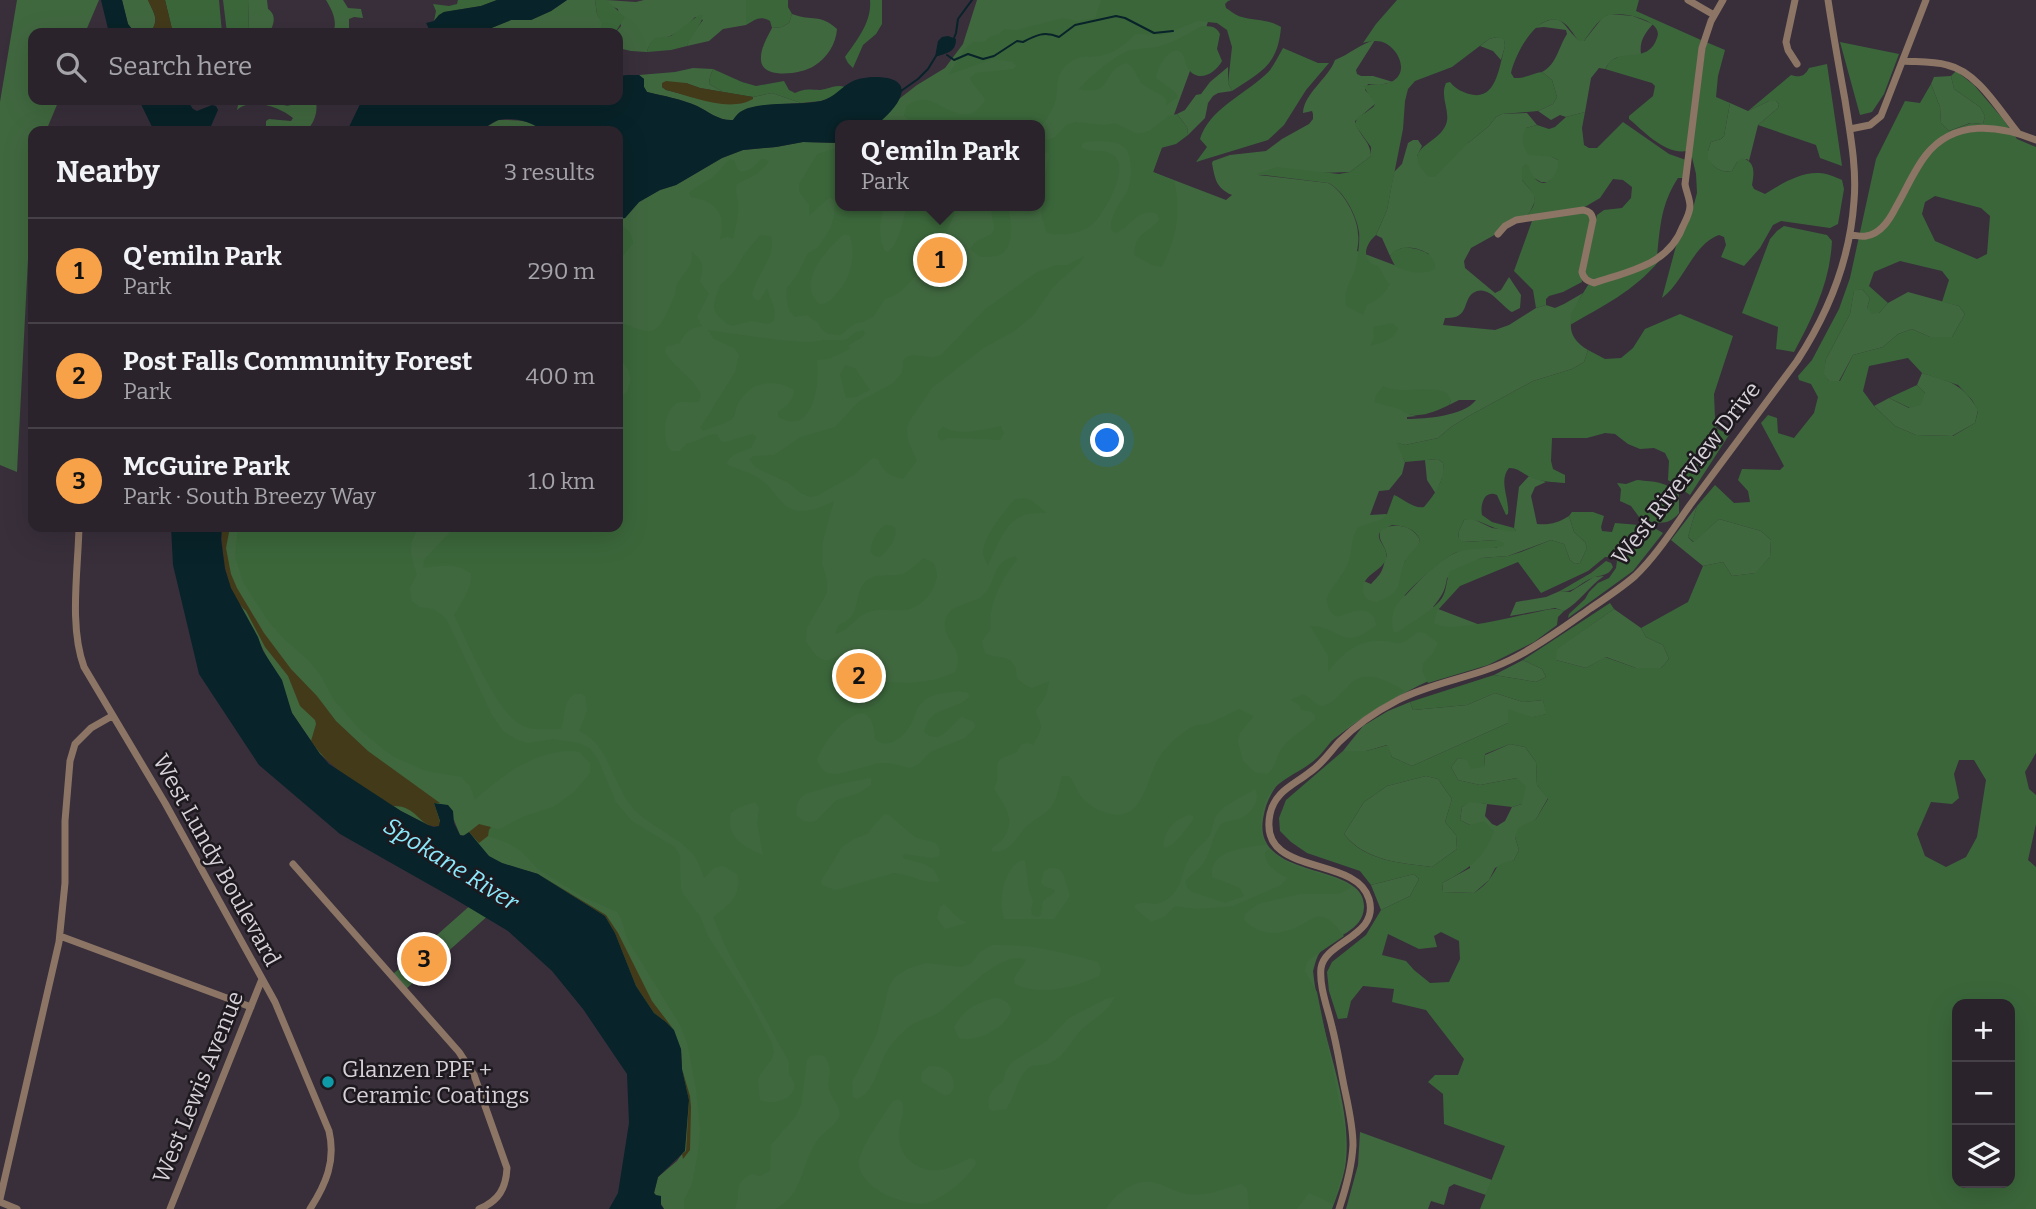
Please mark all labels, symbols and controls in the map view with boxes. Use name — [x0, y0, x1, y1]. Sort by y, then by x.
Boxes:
search box — [28, 28, 623, 105]
icon: search — [52, 48, 90, 86]
text: Search here — [108, 51, 252, 82]
popup — [835, 120, 1045, 211]
text: Q'emiln Park — [861, 136, 1019, 167]
text: Nearby — [56, 154, 160, 190]
text: 3 results — [504, 158, 595, 186]
text: Park — [861, 167, 909, 195]
pin: 1 — [917, 234, 963, 286]
text: Q'emiln Park — [123, 241, 282, 272]
text: 1 — [74, 257, 84, 285]
text: 290 m — [528, 257, 595, 285]
text: Park — [123, 272, 172, 300]
text: Post Falls Community Forest — [123, 346, 472, 377]
text: 2 — [73, 362, 85, 390]
text: 400 m — [526, 362, 595, 390]
street label: West Riverview Drive — [1606, 376, 1766, 570]
text: Park — [123, 377, 172, 405]
your location — [1090, 423, 1124, 457]
text: McGuire Park — [123, 451, 290, 482]
text: 3 — [72, 467, 86, 495]
text: 1.0 km — [528, 467, 595, 495]
text: Park · South Breezy Way — [123, 482, 376, 510]
pin: 2 — [836, 650, 882, 702]
street label: West Lundy Boulevard — [147, 749, 287, 971]
water label: Spokane River — [379, 812, 524, 917]
pin: 3 — [401, 933, 447, 985]
street label: West Lewis Avenue — [147, 987, 249, 1187]
map controls — [1952, 999, 2015, 1188]
button: + — [1952, 999, 2015, 1062]
place label: Glanzen PPF + Ceramic Coatings — [342, 1055, 529, 1109]
button: − — [1952, 1062, 2015, 1125]
marker: Glanzen PPF + Ceramic Coatings — [320, 1074, 336, 1090]
button: layers — [1952, 1125, 2015, 1188]

